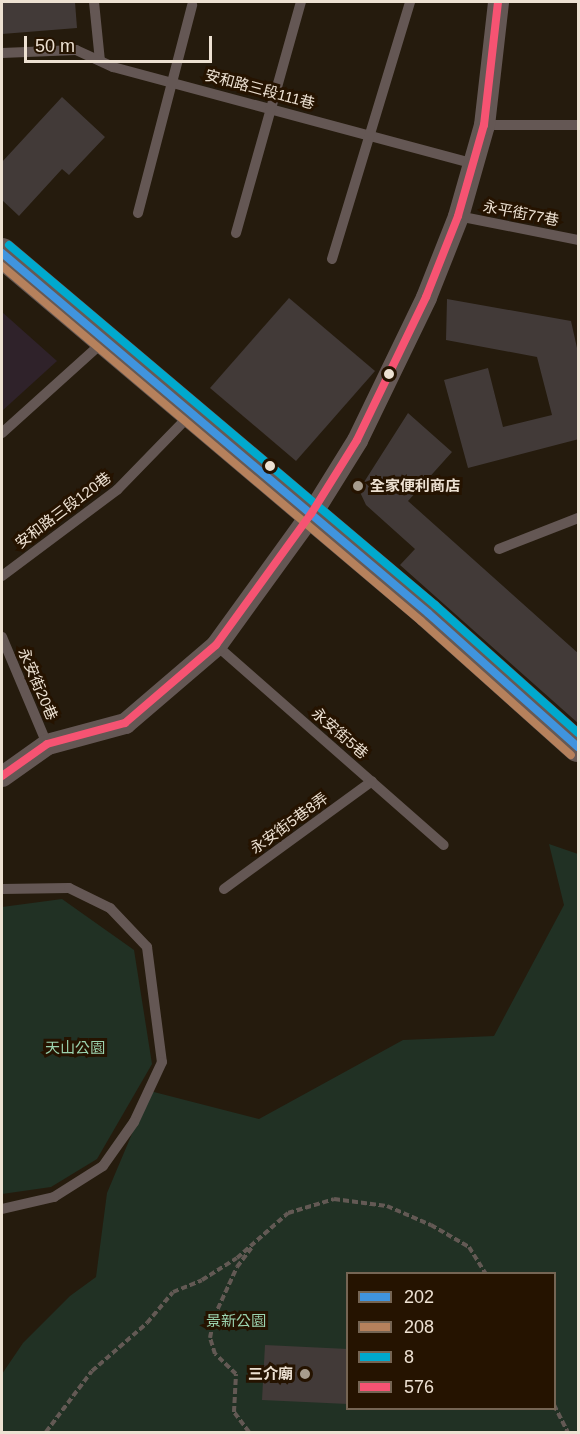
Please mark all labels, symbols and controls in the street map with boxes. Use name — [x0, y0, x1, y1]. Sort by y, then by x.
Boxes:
scale bar — [27, 24, 214, 62]
text: 50 m — [35, 36, 75, 56]
street label: 安和路三段111巷 — [203, 66, 317, 112]
street label: 永平街77巷 — [482, 197, 560, 229]
unlabelled marker — [383, 368, 395, 380]
unlabelled marker — [264, 460, 276, 472]
street label: 安和路三段120巷 — [12, 468, 114, 552]
place label: 全家便利商店 — [370, 477, 460, 495]
marker: 全家便利商店 — [351, 479, 365, 493]
street label: 永安街20巷 — [15, 645, 61, 723]
street label: 永安街5巷 — [308, 704, 372, 762]
street label: 永安街5巷8弄 — [247, 789, 331, 857]
park label: 天山公園 — [45, 1039, 105, 1057]
legend — [346, 1272, 556, 1410]
text: 202 — [404, 1287, 434, 1307]
park label: 景新公園 — [206, 1312, 266, 1330]
text: 208 — [404, 1317, 434, 1337]
text: 8 — [404, 1347, 414, 1367]
place label: 三介廟 — [248, 1365, 293, 1383]
marker: 三介廟 — [298, 1367, 312, 1381]
text: 576 — [404, 1377, 434, 1397]

